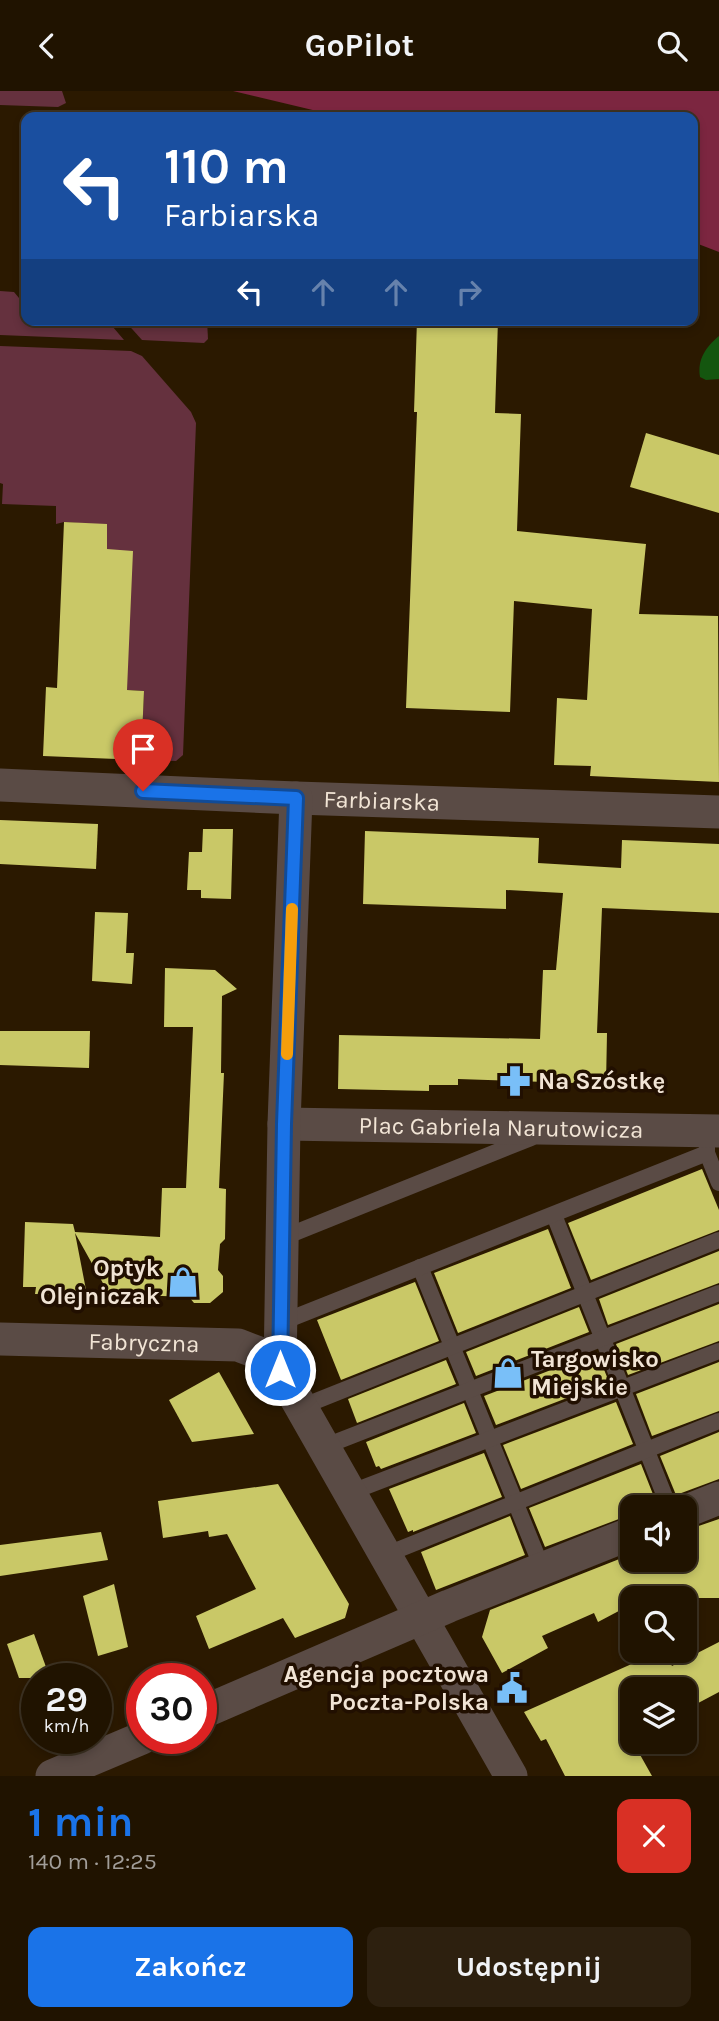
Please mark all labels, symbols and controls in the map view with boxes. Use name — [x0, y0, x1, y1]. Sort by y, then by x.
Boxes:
icon: back — [28, 27, 66, 65]
text: GoPilot — [305, 27, 414, 64]
icon: search — [653, 27, 691, 65]
text: 110 m — [164, 138, 289, 195]
icon: left — [49, 140, 140, 231]
text: Farbiarska — [164, 197, 319, 234]
icon: left — [231, 273, 269, 311]
icon: ahead — [304, 273, 342, 311]
icon: ahead — [377, 273, 415, 311]
icon: right — [450, 273, 488, 311]
pin — [113, 719, 173, 791]
icon: arrive — [124, 730, 162, 768]
street label: Farbiarska — [323, 785, 440, 817]
pharmacy icon: Na Szóstkę — [498, 1064, 532, 1098]
place label: Na Szóstkę — [538, 1067, 665, 1095]
street label: Plac Gabriela Narutowicza — [358, 1111, 644, 1144]
place label: Optyk Olejniczak — [40, 1254, 160, 1310]
shop icon: Optyk Olejniczak — [166, 1265, 200, 1299]
street label: Fabryczna — [88, 1327, 200, 1358]
position arrow — [243, 1333, 317, 1407]
place label: Targowisko Miejskie — [531, 1345, 659, 1401]
shop icon: Targowisko Miejskie — [491, 1356, 525, 1390]
map controls — [620, 1495, 697, 1754]
button: sound — [620, 1495, 697, 1572]
button: search — [620, 1586, 697, 1663]
place label: Agencja pocztowa Poczta-Polska — [283, 1660, 489, 1716]
speed limit sign: 30 — [126, 1663, 217, 1754]
public building icon: Agencja pocztowa Poczta-Polska — [495, 1671, 529, 1705]
button: layers — [620, 1677, 697, 1754]
text: 29 — [45, 1679, 88, 1720]
text: km/h — [44, 1715, 89, 1737]
text: 1 min — [28, 1797, 133, 1847]
button: close — [617, 1799, 691, 1873]
text: 140 m · 12:25 — [28, 1848, 157, 1875]
button: Zakończ — [28, 1927, 353, 2007]
button: Udostępnij — [367, 1927, 691, 2007]

